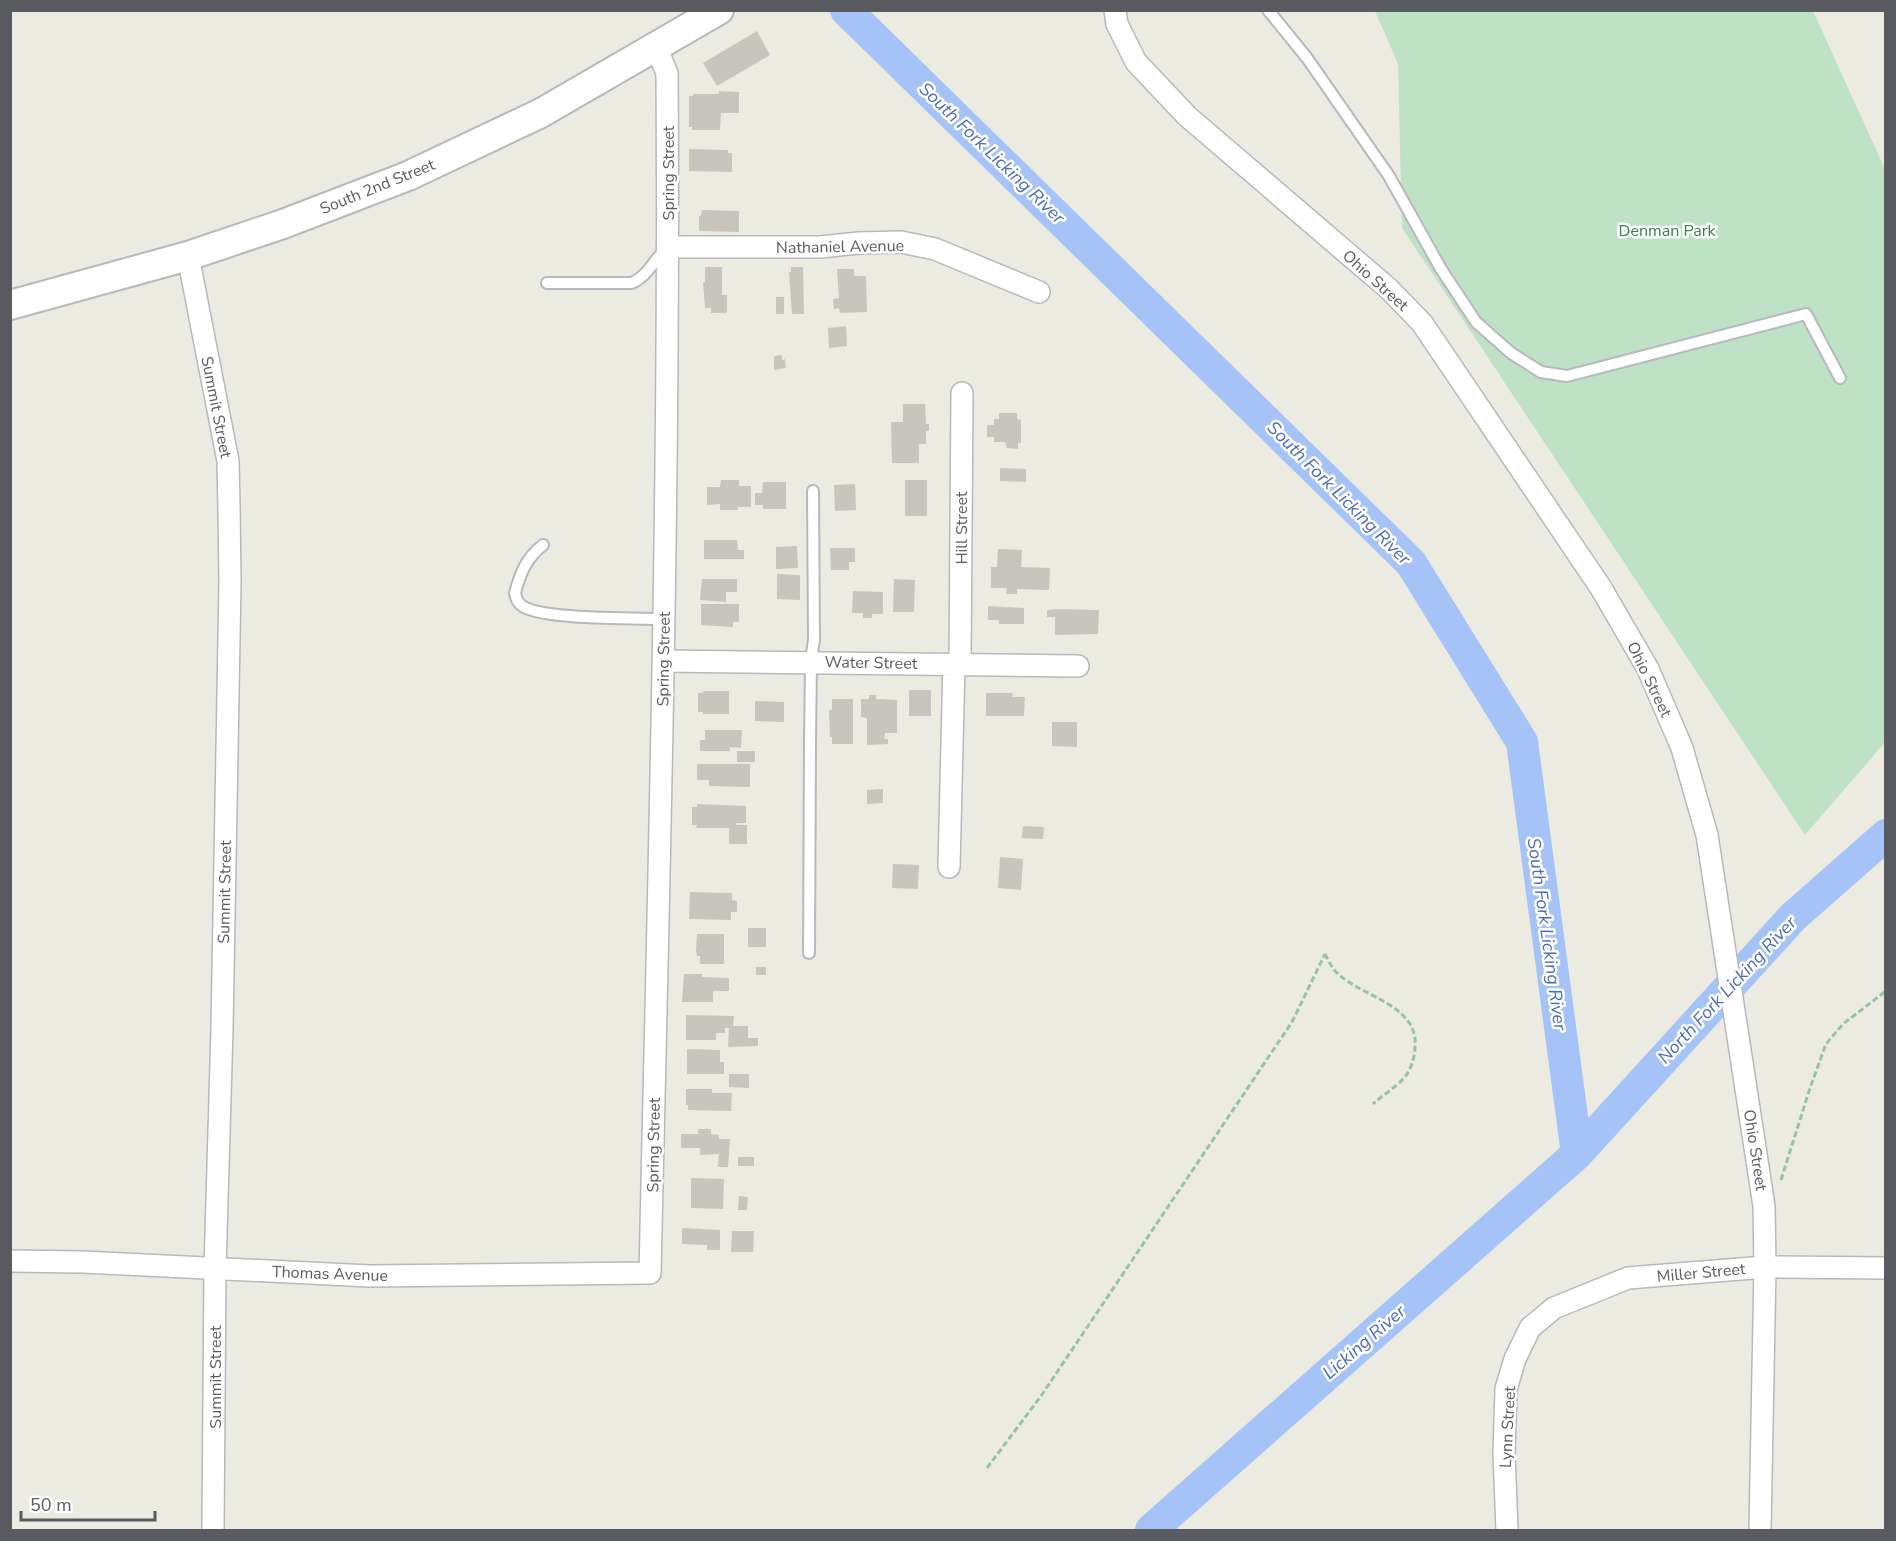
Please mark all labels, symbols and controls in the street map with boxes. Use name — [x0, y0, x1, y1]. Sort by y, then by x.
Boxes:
water label: South Fork Licking River — [914, 77, 1071, 229]
street label: Spring Street — [658, 125, 680, 220]
street label: South 2nd Street — [317, 154, 439, 220]
park label: Denman Park — [1619, 220, 1716, 242]
street label: Nathaniel Avenue — [776, 235, 904, 259]
street label: Ohio Street — [1338, 245, 1413, 317]
street label: Summit Street — [195, 354, 237, 460]
water label: South Fork Licking River — [1262, 416, 1417, 571]
street label: Hill Street — [951, 491, 973, 565]
street label: Spring Street — [652, 611, 676, 707]
street label: Ohio Street — [1621, 638, 1677, 721]
street label: Water Street — [824, 651, 918, 675]
water label: South Fork Licking River — [1522, 836, 1572, 1032]
street label: Summit Street — [213, 840, 237, 944]
water label: North Fork Licking River — [1652, 911, 1802, 1069]
street label: Spring Street — [642, 1097, 666, 1193]
street label: Ohio Street — [1738, 1108, 1772, 1193]
street label: Miller Street — [1656, 1258, 1747, 1288]
street label: Thomas Avenue — [272, 1261, 388, 1287]
water label: Licking River — [1318, 1299, 1411, 1385]
street label: Summit Street — [205, 1325, 227, 1429]
street label: Lynn Street — [1495, 1385, 1521, 1469]
scale bar — [21, 1484, 154, 1522]
text: 50 m — [30, 1493, 72, 1517]

